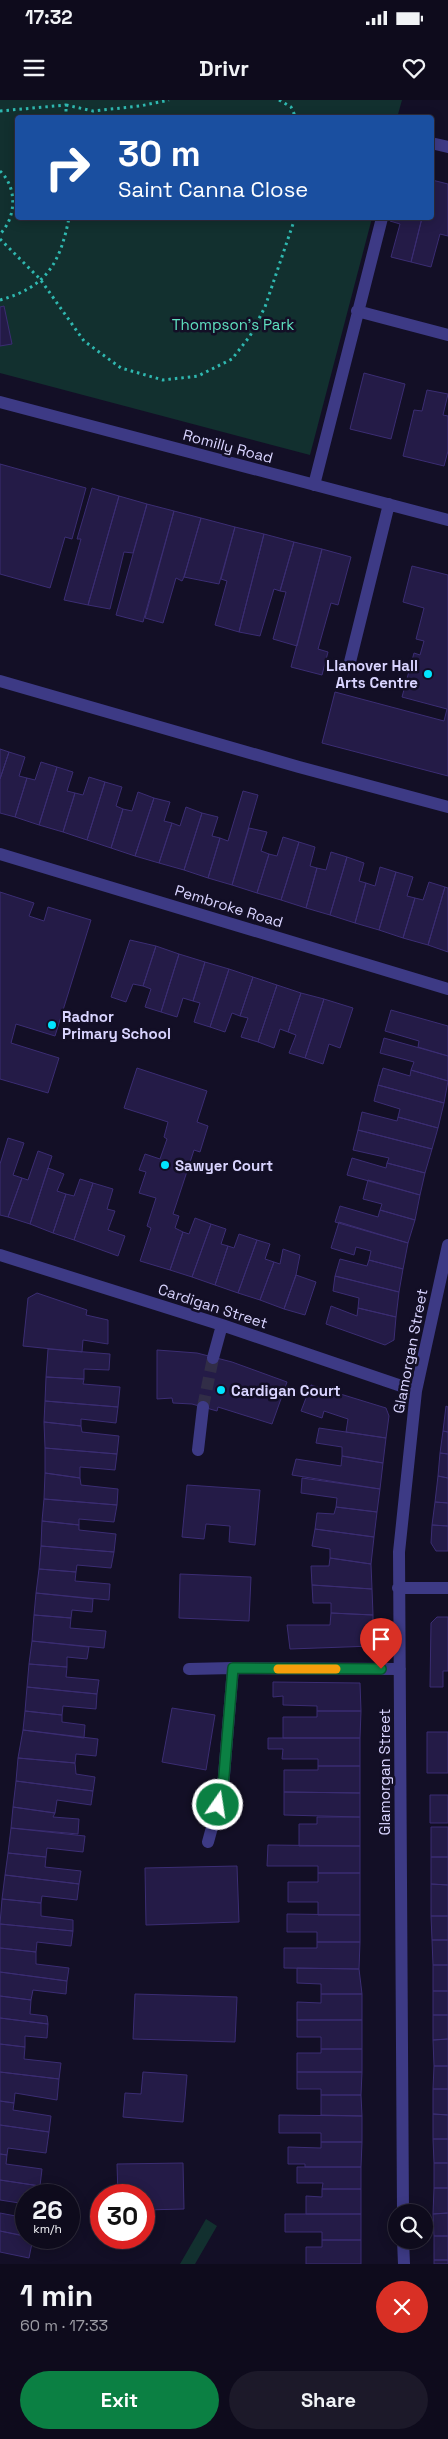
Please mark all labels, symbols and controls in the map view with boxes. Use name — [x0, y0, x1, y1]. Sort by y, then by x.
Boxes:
text: 17:32 — [25, 5, 73, 30]
icon: menu — [20, 54, 48, 82]
text: Drivr — [199, 54, 249, 82]
icon: heart — [400, 54, 428, 82]
text: 30 m — [118, 132, 201, 176]
icon: right — [35, 135, 100, 200]
text: Saint Canna Close — [118, 175, 308, 203]
park label: Thompson's Park — [172, 315, 294, 334]
street label: Romilly Road — [181, 425, 275, 467]
place label: Llanover Hall Arts Centre — [326, 656, 418, 692]
marker: Llanover Hall Arts Centre — [422, 668, 434, 680]
street label: Pembroke Road — [173, 881, 285, 931]
place label: Radnor Primary School — [62, 1007, 171, 1043]
marker: Radnor Primary School — [46, 1019, 58, 1031]
place label: Sawyer Court — [175, 1156, 273, 1175]
marker: Sawyer Court — [159, 1159, 171, 1171]
street label: Cardigan Street — [156, 1279, 270, 1333]
street label: Glamorgan Street — [389, 1287, 431, 1415]
place label: Cardigan Court — [231, 1381, 341, 1400]
marker: Cardigan Court — [215, 1384, 227, 1396]
pin — [360, 1618, 402, 1669]
icon: arrive — [367, 1625, 395, 1653]
street label: Glamorgan Street — [375, 1708, 394, 1835]
position arrow — [191, 1778, 243, 1830]
speed limit sign: 30 — [90, 2184, 155, 2249]
text: 26 — [32, 2194, 63, 2226]
map controls — [388, 2204, 433, 2249]
button: search — [388, 2204, 433, 2249]
text: km/h — [33, 2221, 62, 2237]
text: 1 min — [20, 2276, 93, 2315]
button: close — [376, 2281, 428, 2333]
text: 60 m · 17:33 — [20, 2315, 108, 2336]
button: Exit — [20, 2371, 219, 2429]
button: Share — [229, 2371, 428, 2429]

